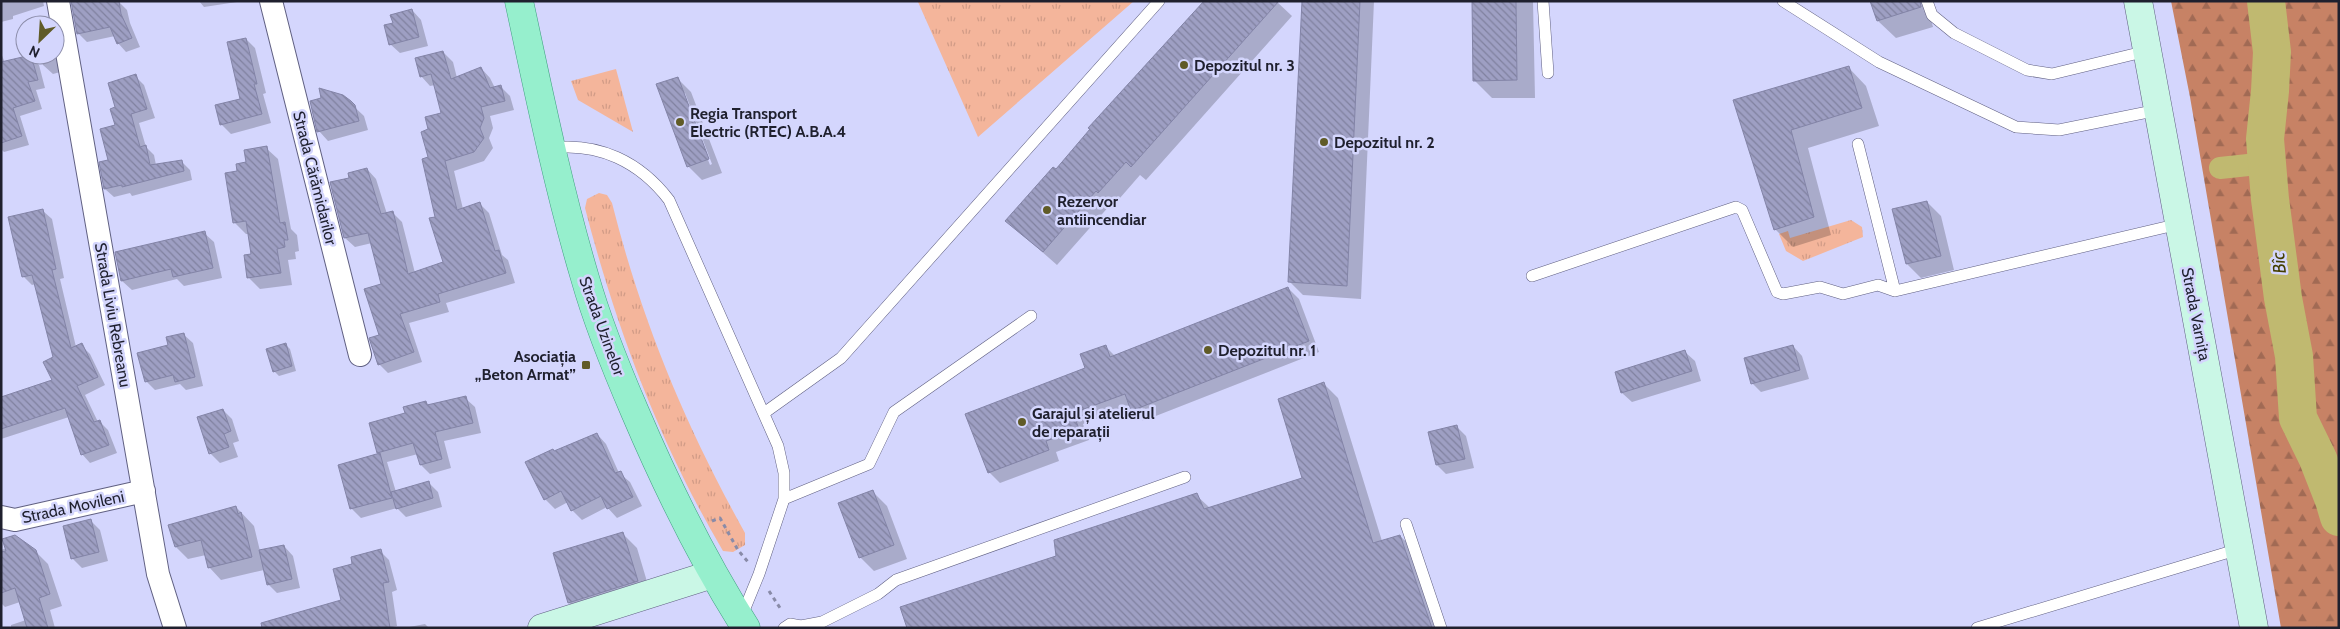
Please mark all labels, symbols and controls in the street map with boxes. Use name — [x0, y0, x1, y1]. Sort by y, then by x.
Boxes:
north arrow — [15, 15, 65, 65]
text: N — [26, 42, 43, 62]
place label: Depozitul nr. 3 — [1194, 56, 1295, 75]
marker: Depozitul nr. 3 — [1178, 59, 1190, 71]
place label: Regia Transport Electric (RTEC) A.B.A.4 — [690, 104, 846, 141]
street label: Strada Cărămidarilor — [289, 109, 341, 248]
marker: Regia Transport Electric (RTEC) A.B.A.4 — [674, 116, 686, 128]
place label: Depozitul nr. 2 — [1334, 133, 1435, 152]
marker: Depozitul nr. 2 — [1318, 136, 1330, 148]
place label: Rezervor antiincendiar — [1057, 192, 1147, 229]
marker: Rezervor antiincendiar — [1041, 204, 1053, 216]
street label: Strada Liviu Rebreanu — [91, 241, 135, 389]
water label: Bîc — [2267, 251, 2291, 275]
street label: Strada Varnița — [2177, 266, 2214, 363]
street label: Strada Uzinelor — [575, 274, 629, 379]
place label: Depozitul nr. 1 — [1218, 341, 1316, 360]
marker: Depozitul nr. 1 — [1202, 344, 1214, 356]
place label: Asociația „Beton Armat” — [475, 347, 576, 384]
marker: Asociația „Beton Armat” — [580, 359, 592, 371]
place label: Garajul și atelierul de reparații — [1032, 404, 1155, 442]
marker: Garajul și atelierul de reparații — [1016, 416, 1028, 428]
street label: Strada Movileni — [20, 487, 126, 527]

